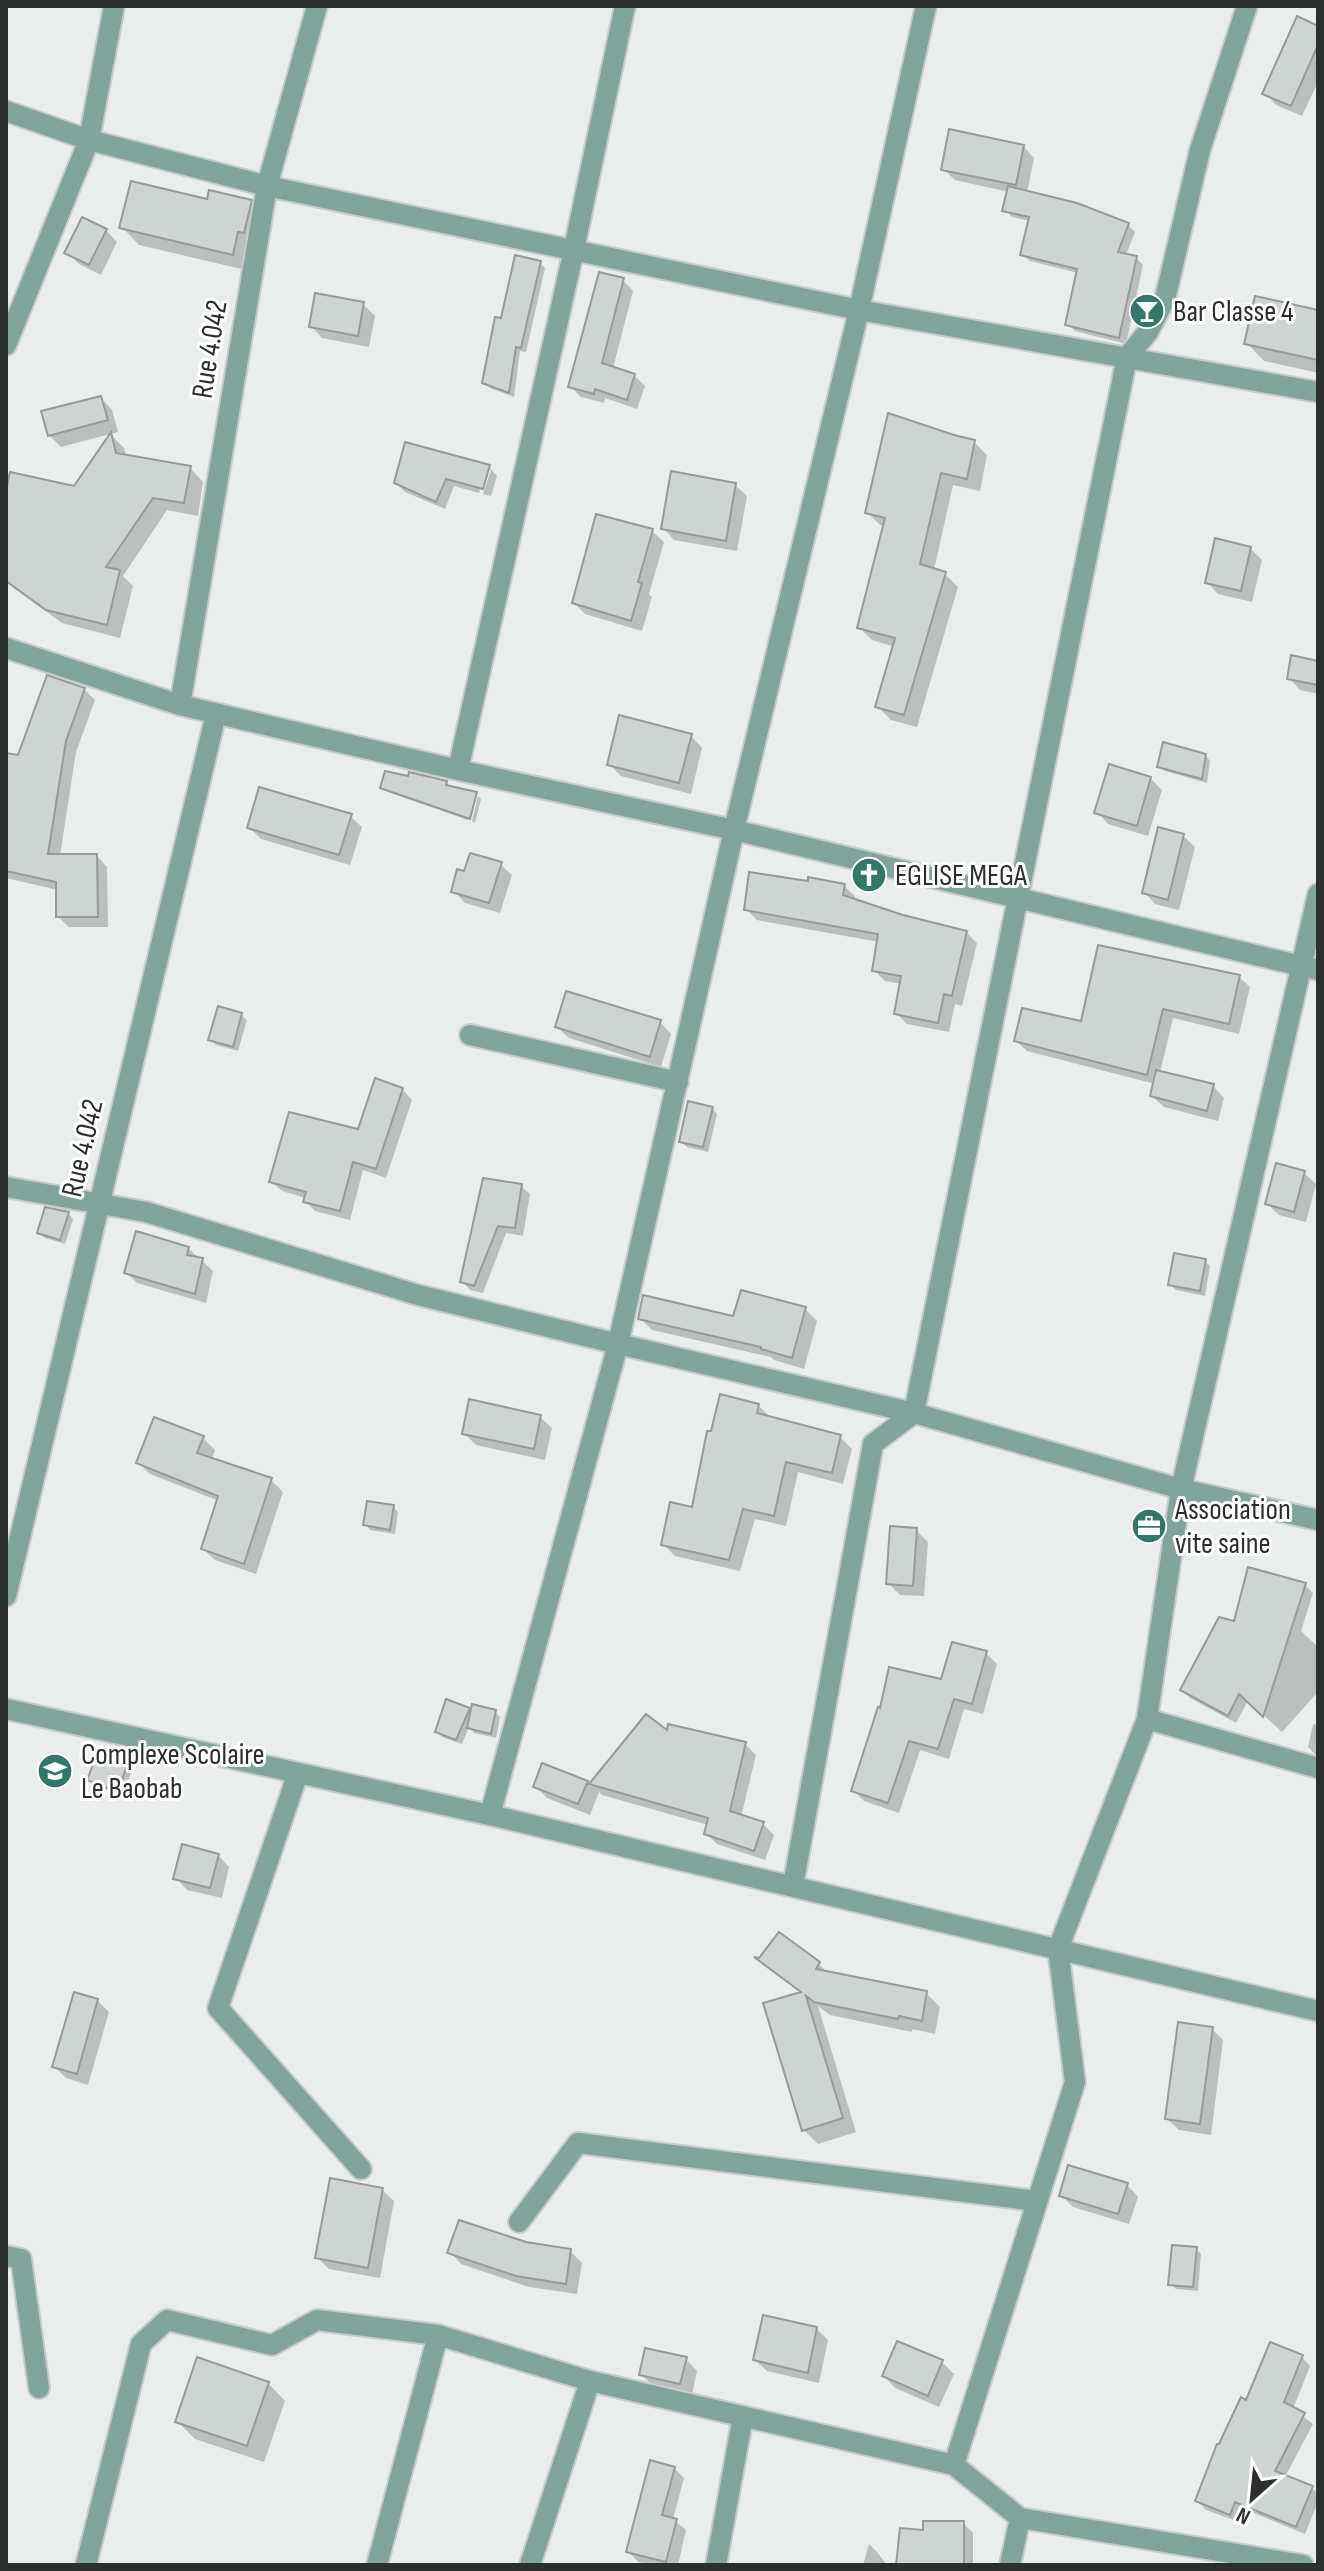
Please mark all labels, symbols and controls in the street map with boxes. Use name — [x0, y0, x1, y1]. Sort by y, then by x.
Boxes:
bar icon: Bar Classe 4 — [1128, 292, 1166, 330]
place label: Bar Classe 4 — [1173, 294, 1294, 330]
street label: Rue 4.042 — [184, 297, 236, 401]
church icon: EGLISE MEGA — [850, 856, 888, 894]
place label: EGLISE MEGA — [895, 858, 1027, 894]
street label: Rue 4.042 — [54, 1096, 112, 1200]
place label: Association vite saine — [1174, 1492, 1291, 1562]
office icon: Association vite saine — [1130, 1507, 1168, 1545]
place label: Complexe Scolaire Le Baobab — [81, 1737, 264, 1807]
school or university icon: Complexe Scolaire Le Baobab — [36, 1752, 74, 1790]
north arrow — [1212, 2459, 1292, 2539]
text: N — [1232, 2501, 1255, 2530]

